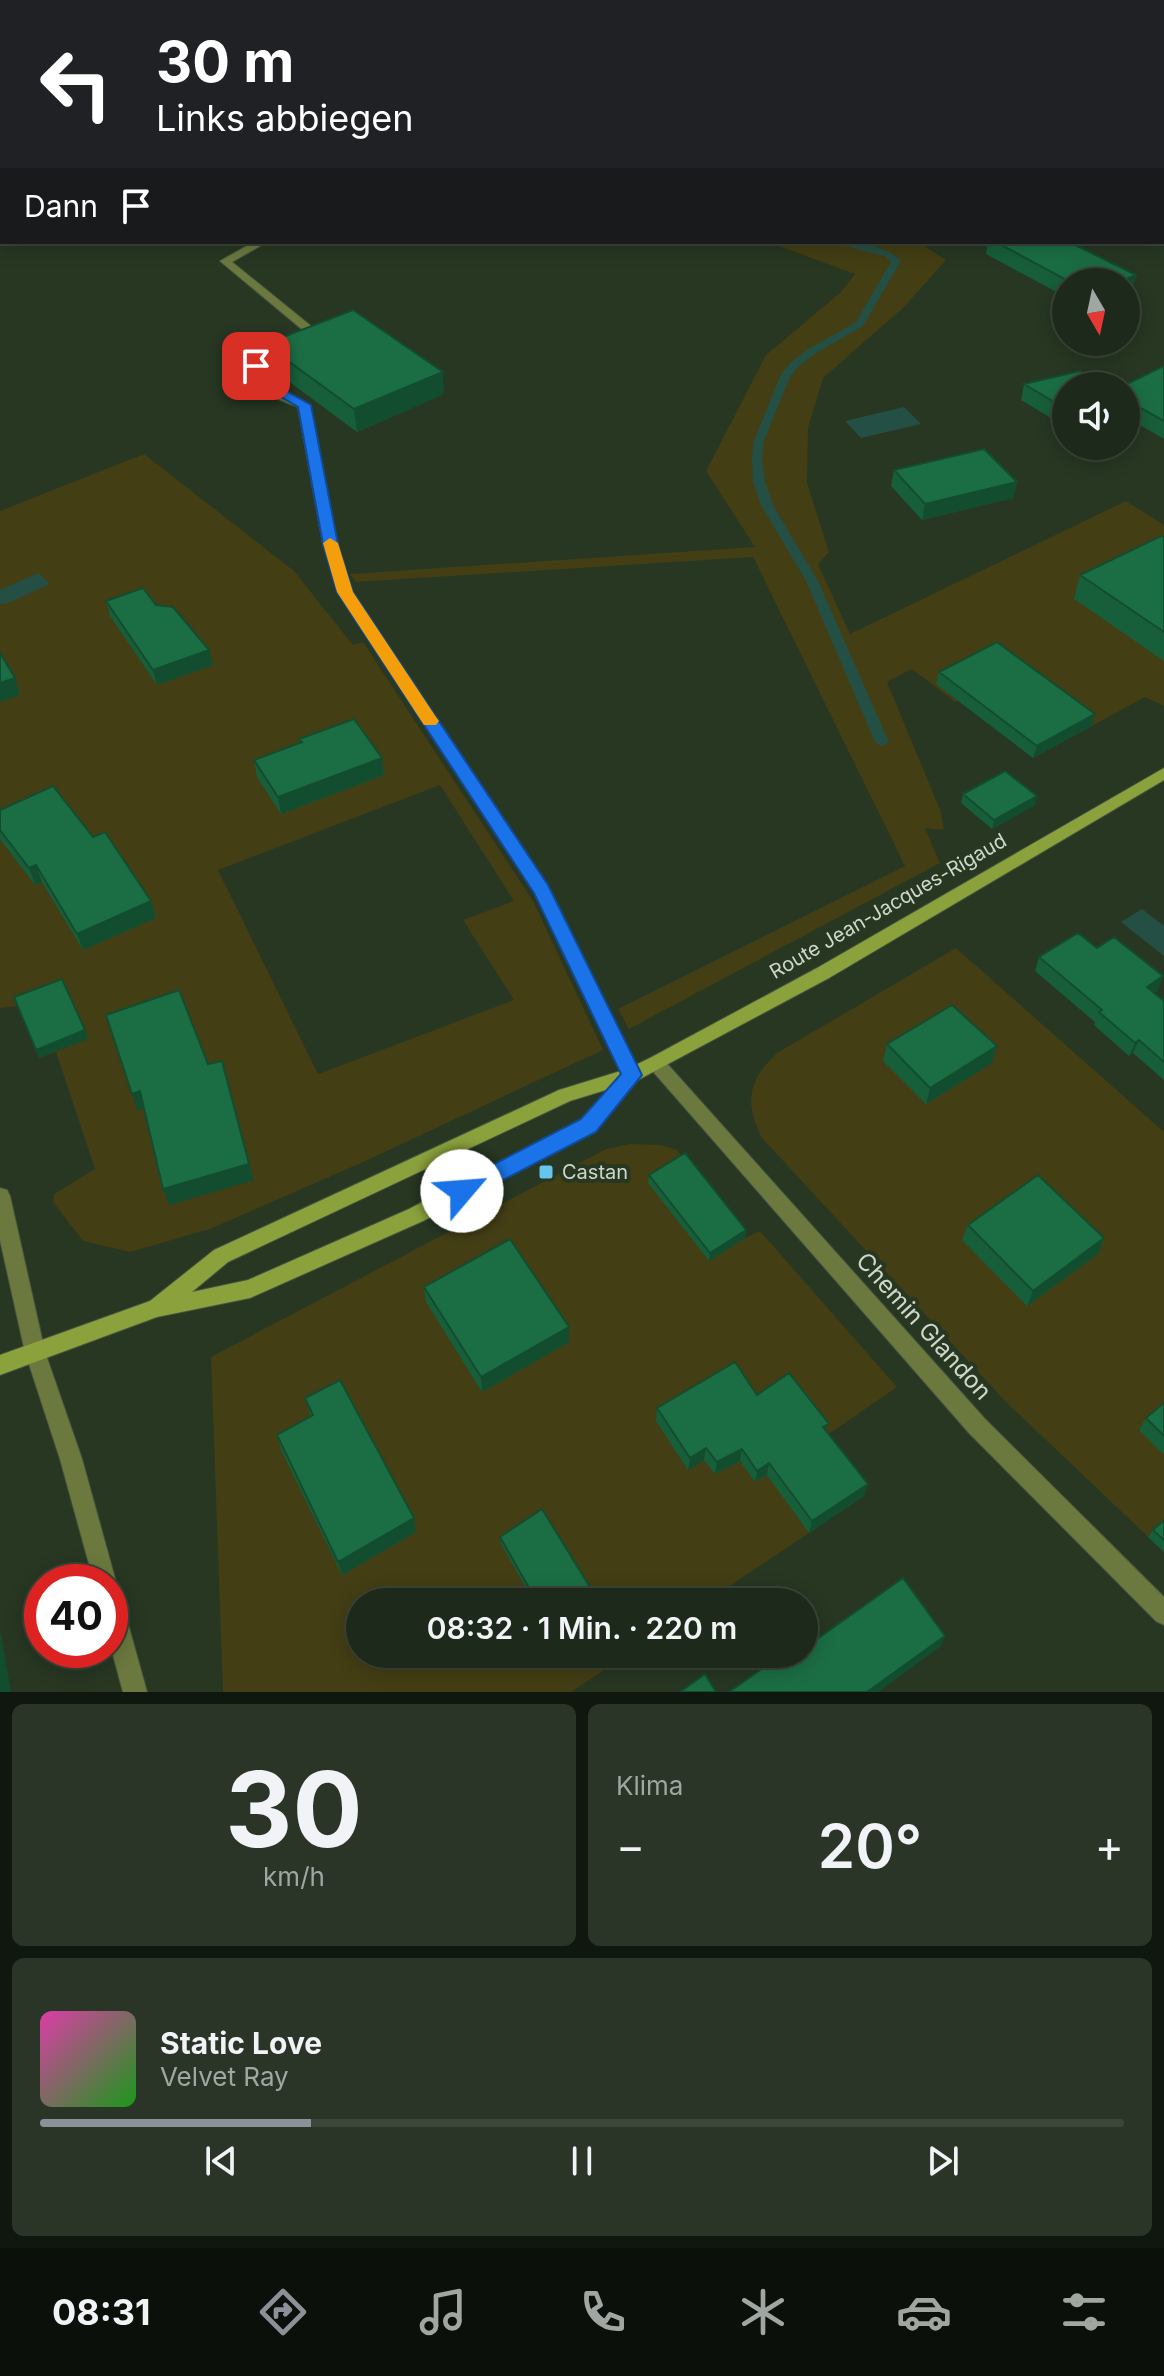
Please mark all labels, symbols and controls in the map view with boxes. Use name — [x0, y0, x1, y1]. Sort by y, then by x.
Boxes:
text: 30 m — [156, 28, 294, 96]
icon: left — [24, 32, 128, 136]
text: Links abbiegen — [156, 96, 414, 140]
icon: arrive — [114, 184, 158, 228]
text: Dann — [24, 188, 98, 224]
north arrow — [1052, 268, 1140, 356]
map controls — [1052, 268, 1140, 460]
pin — [222, 332, 290, 400]
icon: arrive — [234, 344, 278, 388]
button: sound — [1052, 372, 1140, 460]
street label: Route Jean-Jacques-Rigaud — [765, 828, 1011, 984]
position arrow — [420, 1149, 504, 1233]
place label: Castan — [562, 1160, 628, 1184]
marker: Castan — [537, 1163, 555, 1181]
street label: Chemin Glandon — [850, 1246, 998, 1406]
speed limit sign: 40 — [24, 1564, 128, 1668]
text: 08:32 · 1 Min. · 220 m — [427, 1610, 737, 1646]
text: 30 — [225, 1746, 363, 1872]
text: Klima — [616, 1770, 683, 1801]
text: 20° — [818, 1810, 922, 1882]
text: − — [616, 1819, 645, 1873]
text: + — [1095, 1819, 1124, 1873]
text: km/h — [263, 1861, 325, 1892]
text: Static Love — [160, 2025, 322, 2061]
text: Velvet Ray — [160, 2061, 289, 2092]
icon: previous — [199, 2139, 243, 2183]
icon: pause — [560, 2139, 604, 2183]
icon: next — [921, 2139, 965, 2183]
icon: directions — [255, 2284, 311, 2340]
icon: music — [415, 2284, 471, 2340]
icon: phone — [575, 2284, 631, 2340]
icon: climate — [735, 2284, 791, 2340]
icon: car — [896, 2284, 952, 2340]
icon: filters — [1056, 2284, 1112, 2340]
text: 08:31 — [52, 2290, 151, 2334]

